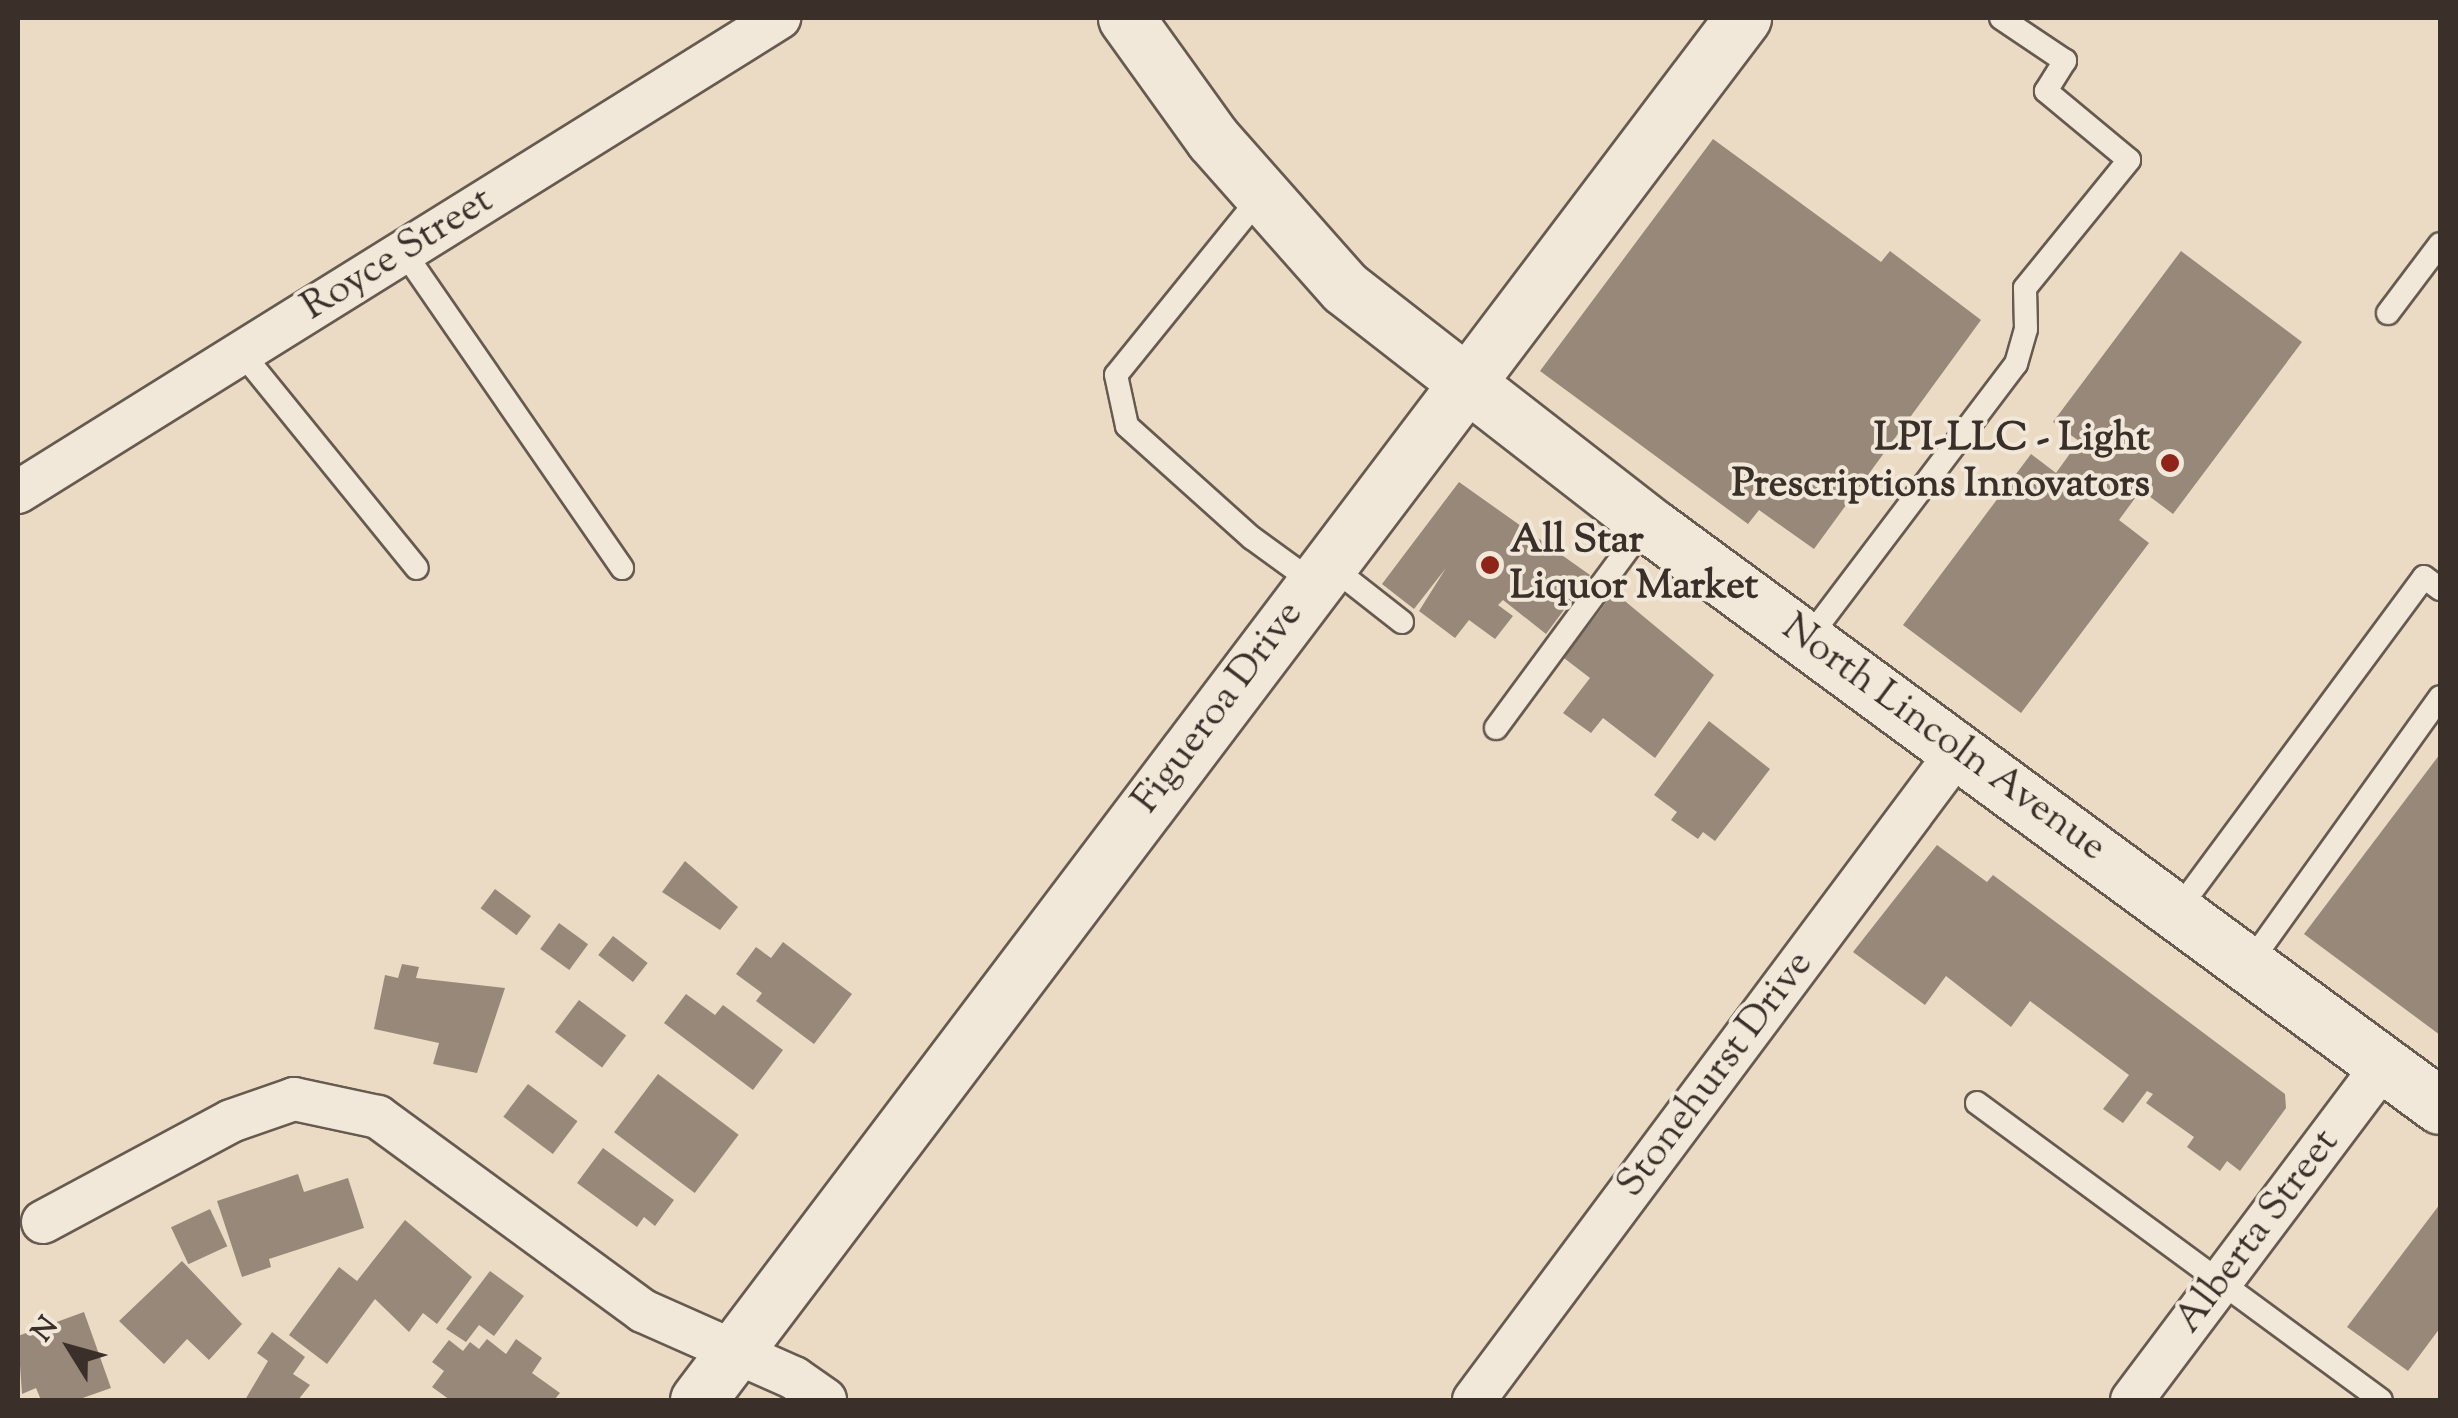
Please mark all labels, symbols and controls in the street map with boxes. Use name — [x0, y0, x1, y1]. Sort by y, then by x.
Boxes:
street label: Royce Street — [294, 177, 502, 333]
place label: LPI-LLC - Light Prescriptions Innovators — [1732, 416, 2150, 510]
marker: LPI-LLC - Light Prescriptions Innovators — [2159, 452, 2181, 474]
place label: All Star Liquor Market — [1510, 518, 1758, 612]
marker: All Star Liquor Market — [1479, 554, 1501, 576]
street label: Figueroa Drive — [1123, 592, 1315, 824]
street label: North Lincoln Avenue — [1771, 605, 2115, 873]
street label: Stonehurst Drive — [1608, 942, 1824, 1208]
street label: Alberta Street — [2166, 1120, 2350, 1344]
north arrow — [20, 1298, 120, 1398]
text: N — [23, 1309, 69, 1351]

